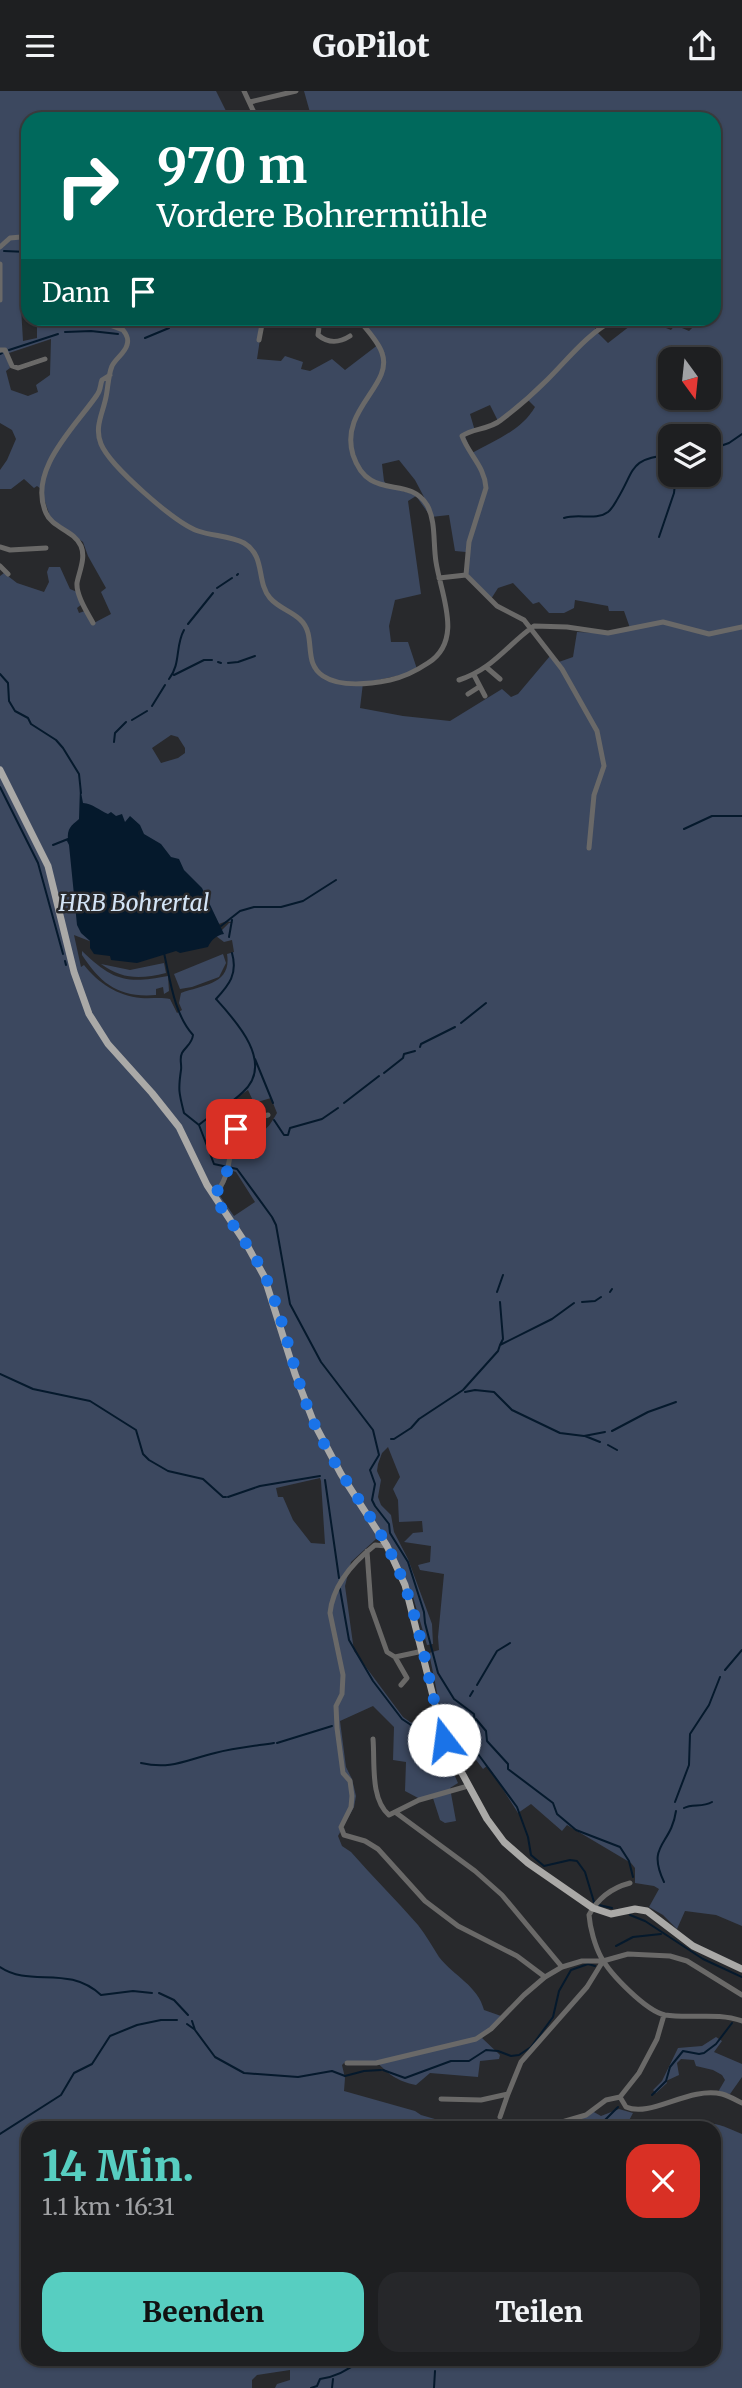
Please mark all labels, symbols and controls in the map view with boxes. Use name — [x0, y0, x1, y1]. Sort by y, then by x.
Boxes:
text: GoPilot — [312, 26, 430, 66]
icon: menu — [21, 27, 59, 65]
icon: share — [683, 27, 721, 65]
text: 970 m — [157, 135, 307, 196]
icon: right — [42, 140, 133, 231]
text: Vordere Bohrermühle — [157, 196, 487, 236]
icon: arrive — [124, 273, 162, 311]
text: Dann — [42, 276, 110, 309]
north arrow — [658, 347, 721, 409]
map controls — [658, 347, 721, 487]
button: layers — [658, 424, 721, 487]
water label: HRB Bohrertal — [58, 888, 210, 917]
pin — [206, 1099, 266, 1159]
icon: arrive — [217, 1110, 255, 1148]
position arrow — [407, 1703, 481, 1777]
text: 14 Min. — [42, 2140, 194, 2192]
button: close — [626, 2144, 700, 2218]
text: 1.1 km · 16:31 — [42, 2192, 175, 2221]
button: Beenden — [42, 2272, 364, 2352]
button: Teilen — [378, 2272, 700, 2352]

